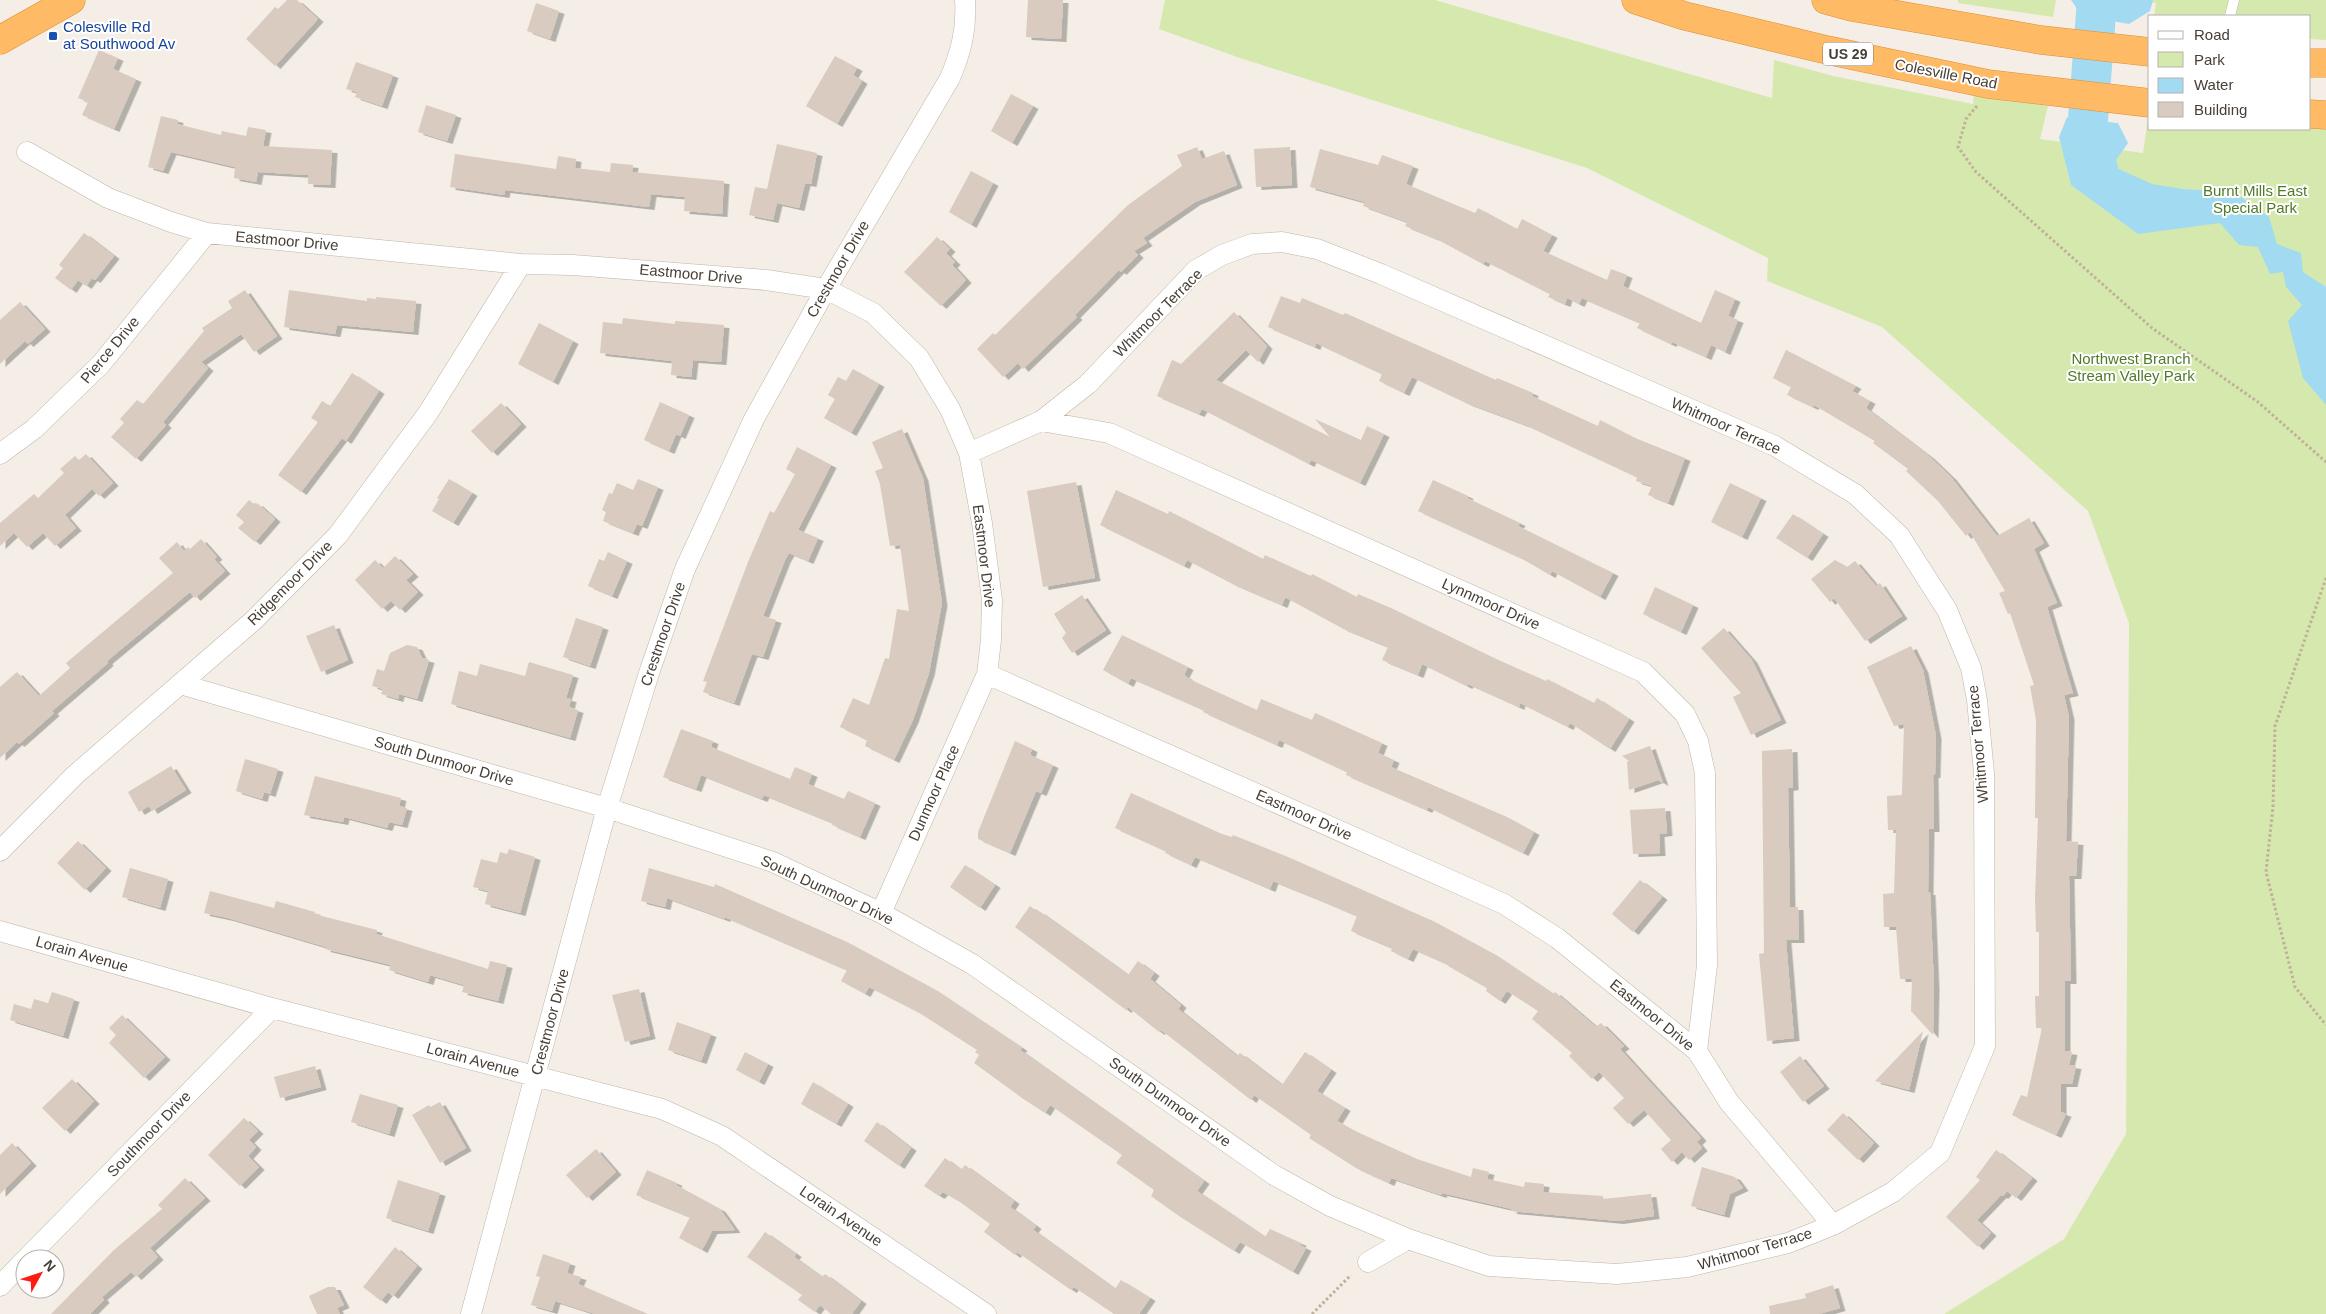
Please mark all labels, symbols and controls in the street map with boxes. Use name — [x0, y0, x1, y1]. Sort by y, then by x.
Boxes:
legend — [2148, 15, 2311, 130]
place label: Colesville Rd at Southwood Av — [63, 18, 176, 52]
text: Road — [2194, 26, 2230, 43]
marker: Colesville Rd at Southwood Av — [47, 30, 59, 42]
road number: US 29 — [1823, 42, 1873, 66]
text: Park — [2194, 51, 2225, 68]
street label: Colesville Road — [1893, 55, 1999, 92]
text: Water — [2194, 76, 2233, 93]
text: Building — [2194, 101, 2247, 118]
park label: Burnt Mills East Special Park — [2203, 182, 2308, 216]
street label: Crestmoor Drive — [803, 217, 872, 320]
street label: Eastmoor Drive — [235, 228, 339, 253]
street label: Eastmoor Drive — [639, 261, 743, 286]
street label: Whitmoor Terrace — [1110, 265, 1205, 360]
street label: Pierce Drive — [77, 313, 142, 386]
park label: Northwest Branch Stream Valley Park — [2067, 350, 2195, 384]
street label: Whitmoor Terrace — [1669, 394, 1784, 457]
street label: Eastmoor Drive — [970, 504, 999, 608]
street label: Ridgemoor Drive — [244, 537, 335, 628]
street label: Lynnmoor Drive — [1440, 574, 1543, 633]
street label: Crestmoor Drive — [637, 579, 688, 688]
street label: Whitmoor Terrace — [1964, 684, 1991, 804]
street label: South Dunmoor Drive — [372, 732, 516, 789]
street label: Dunmoor Place — [905, 742, 962, 843]
street label: Eastmoor Drive — [1254, 786, 1355, 843]
street label: South Dunmoor Drive — [758, 851, 896, 928]
street label: Lorain Avenue — [34, 932, 130, 975]
street label: Crestmoor Drive — [527, 967, 572, 1077]
street label: Eastmoor Drive — [1607, 975, 1698, 1054]
street label: Lorain Avenue — [425, 1039, 522, 1080]
street label: South Dunmoor Drive — [1106, 1053, 1234, 1150]
street label: Southmoor Drive — [103, 1087, 194, 1180]
street label: Lorain Avenue — [797, 1182, 886, 1249]
street label: Whitmoor Terrace — [1696, 1224, 1814, 1273]
north arrow — [15, 1249, 65, 1299]
text: N — [41, 1257, 59, 1275]

